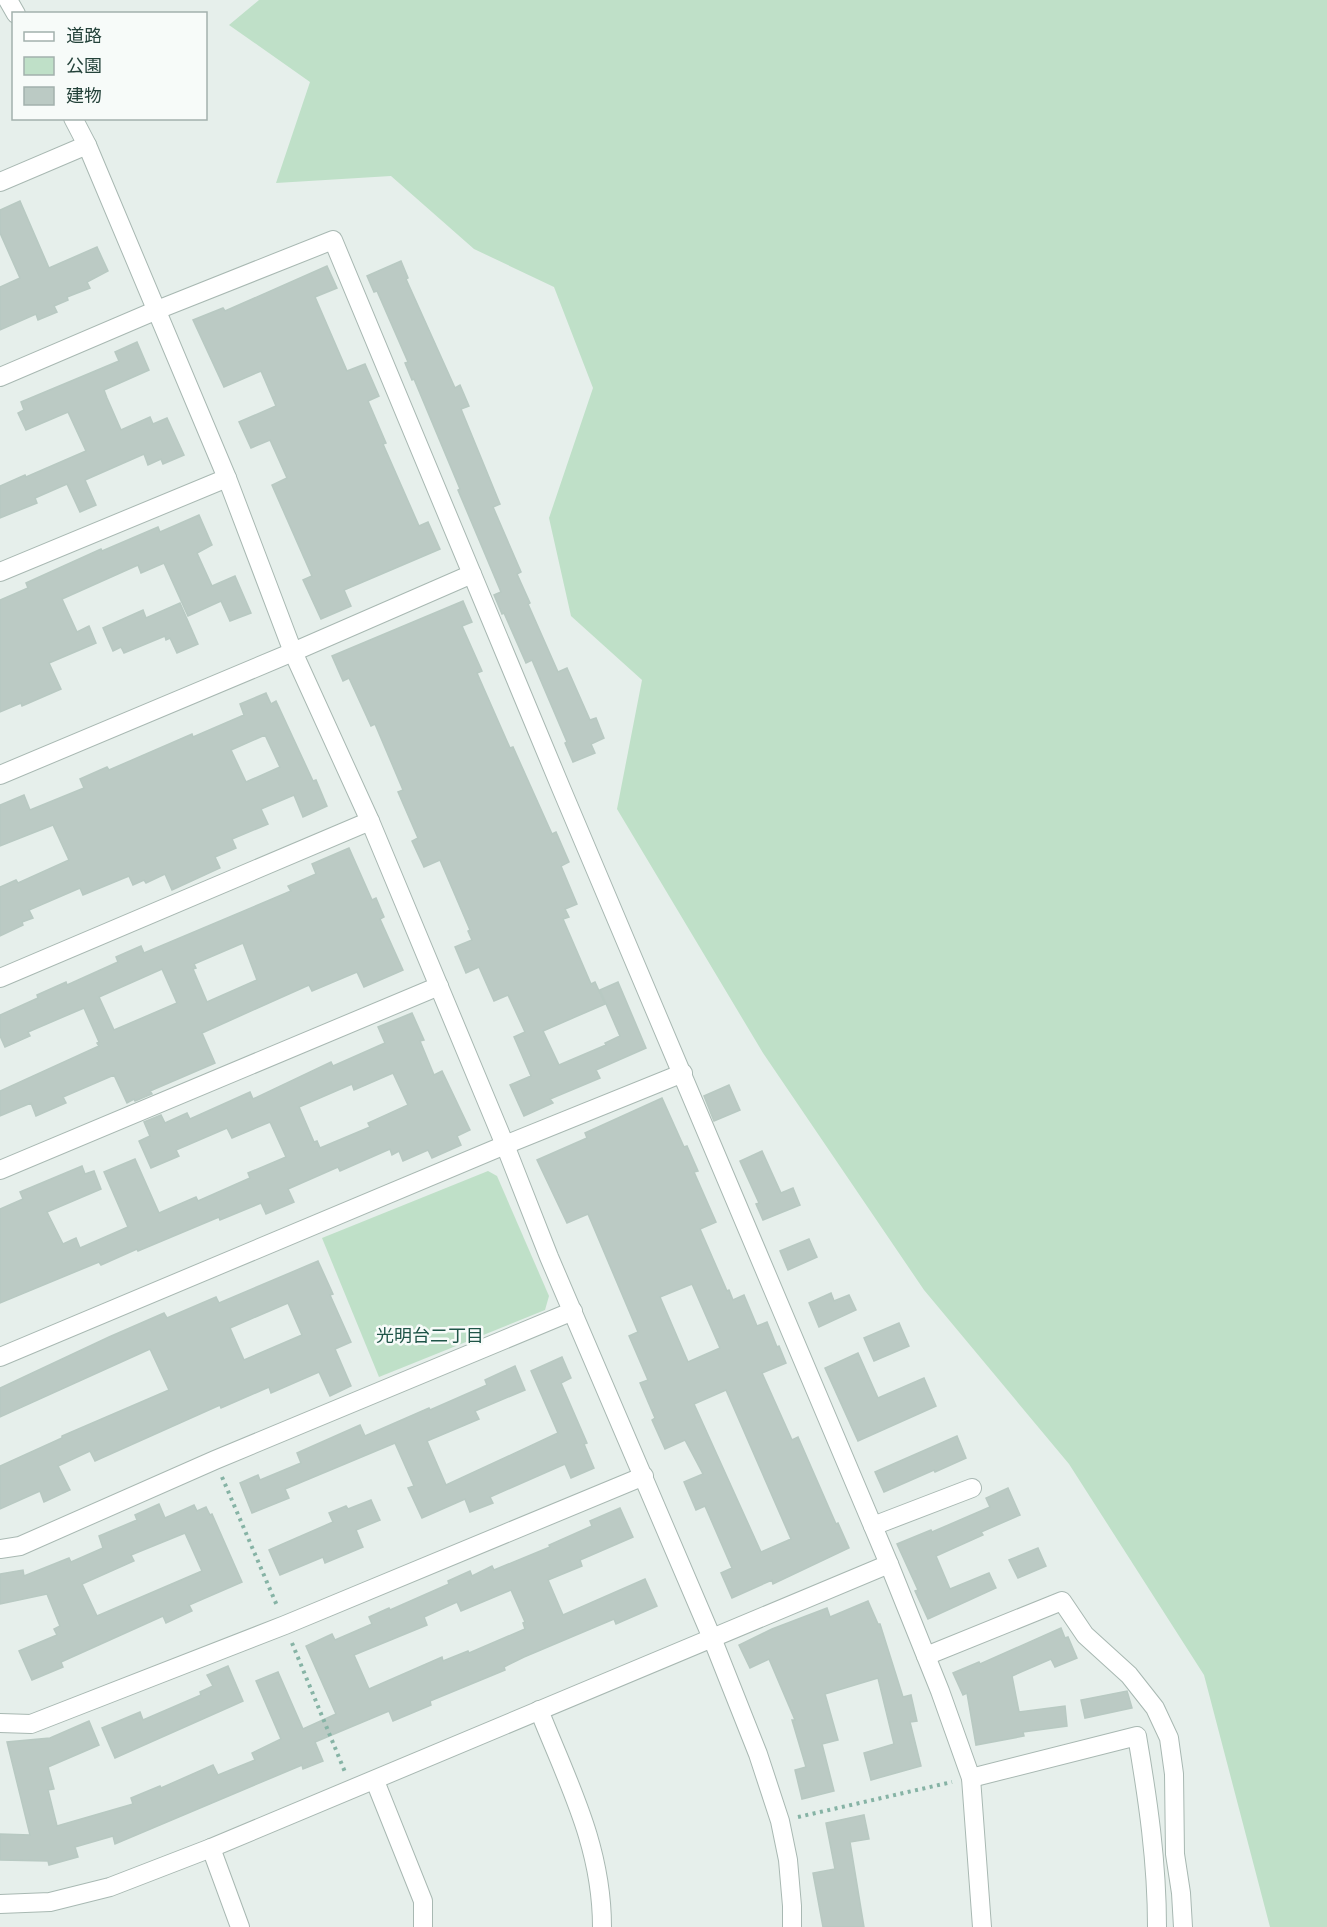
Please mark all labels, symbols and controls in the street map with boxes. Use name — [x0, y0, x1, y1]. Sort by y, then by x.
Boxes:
legend — [12, 12, 207, 120]
text: 道路 — [66, 24, 102, 47]
text: 公園 — [66, 54, 102, 77]
text: 建物 — [66, 84, 102, 107]
district label: 光明台二丁目 — [376, 1324, 484, 1347]

